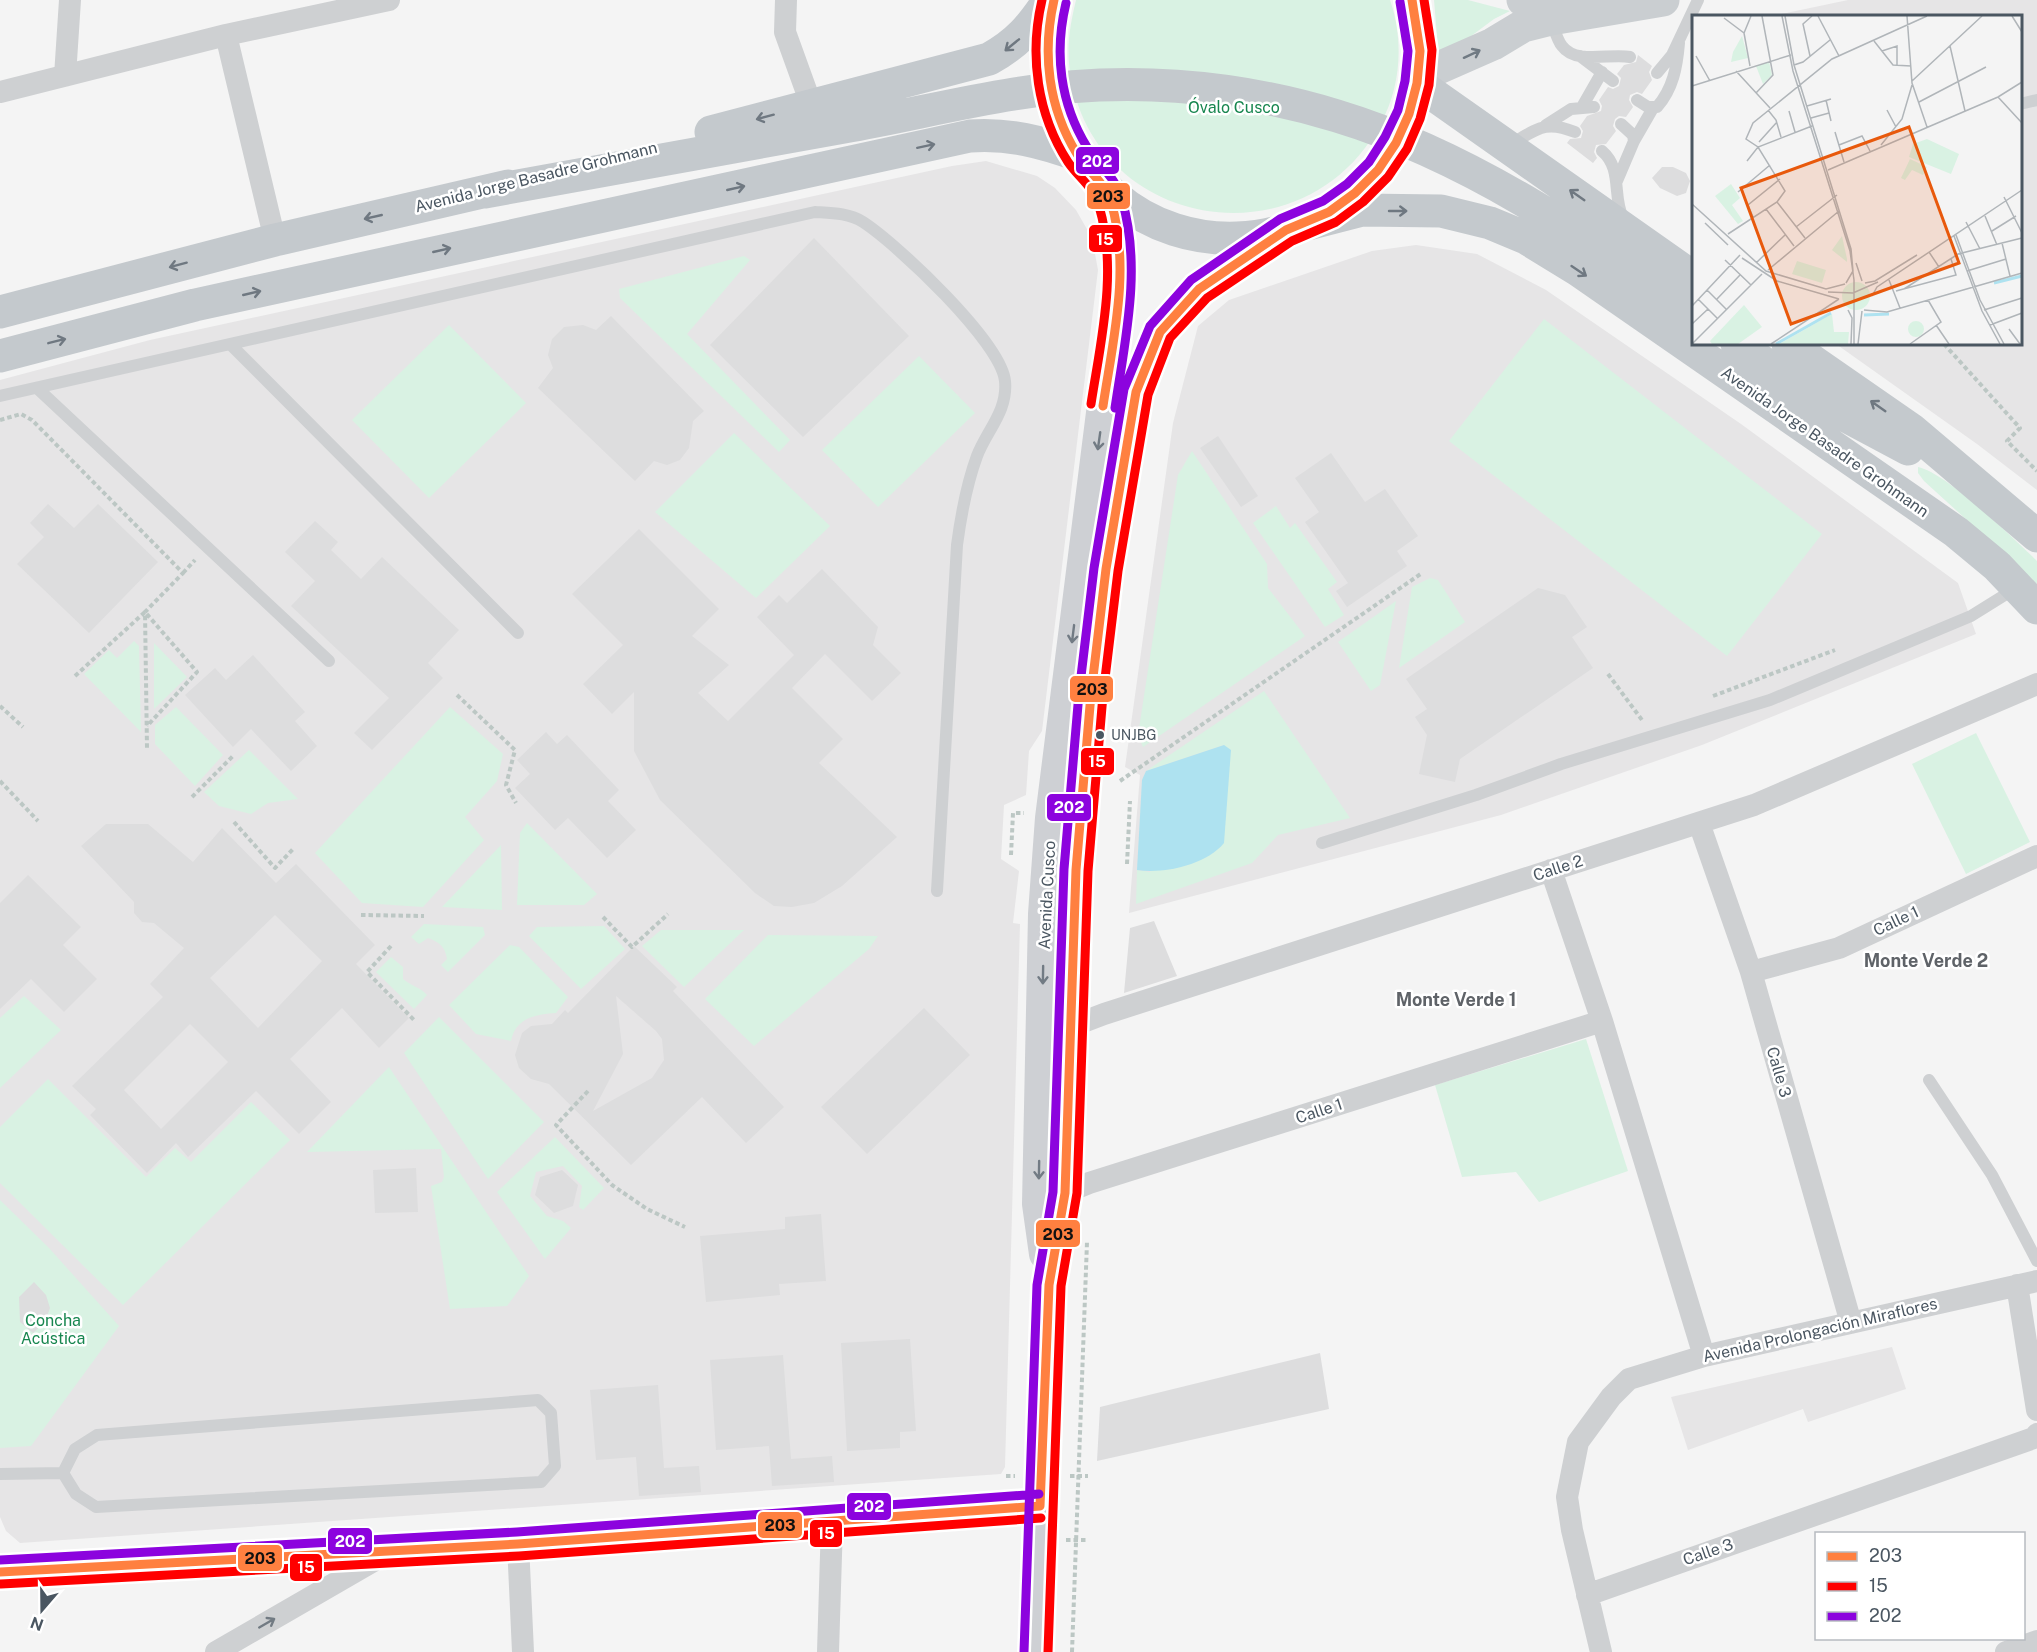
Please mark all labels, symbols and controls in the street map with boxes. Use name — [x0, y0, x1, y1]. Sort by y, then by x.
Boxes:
inset map — [1692, 15, 2022, 345]
one-way arrow — [1004, 38, 1020, 51]
one-way arrow — [1463, 48, 1481, 60]
park label: Óvalo Cusco — [1188, 97, 1280, 117]
one-way arrow — [756, 112, 775, 123]
street label: Avenida Jorge Basadre Grohmann — [413, 138, 659, 216]
one-way arrow — [916, 140, 935, 151]
line badge: 202 — [1075, 146, 1120, 175]
text: 202 — [1082, 152, 1112, 171]
one-way arrow — [726, 182, 745, 194]
line badge: 203 — [1086, 182, 1131, 210]
text: 203 — [1092, 187, 1124, 206]
one-way arrow — [1570, 189, 1586, 201]
one-way arrow — [1388, 205, 1408, 217]
one-way arrow — [364, 212, 383, 224]
line badge: 15 — [1088, 224, 1123, 253]
text: 15 — [1096, 230, 1114, 249]
one-way arrow — [432, 244, 452, 255]
one-way arrow — [169, 260, 188, 272]
one-way arrow — [1571, 265, 1587, 277]
one-way arrow — [242, 286, 261, 298]
one-way arrow — [47, 335, 66, 346]
street label: Avenida Jorge Basadre Grohmann — [1718, 363, 1932, 521]
one-way arrow — [1870, 400, 1887, 412]
one-way arrow — [1093, 430, 1104, 450]
one-way arrow — [1067, 624, 1078, 644]
line badge: 203 — [1069, 675, 1114, 703]
text: 203 — [1076, 680, 1108, 699]
place label: UNJBG — [1111, 727, 1156, 743]
marker: UNJBG — [1094, 729, 1106, 741]
line badge: 15 — [1080, 747, 1115, 776]
text: 15 — [1088, 752, 1106, 771]
line badge: 202 — [1046, 793, 1092, 822]
text: 202 — [1054, 798, 1084, 817]
street label: Avenida Cusco — [1035, 840, 1059, 950]
street label: Calle 2 — [1531, 851, 1585, 885]
street label: Calle 1 — [1870, 902, 1922, 940]
district label: Monte Verde 2 — [1864, 950, 1988, 971]
one-way arrow — [1037, 964, 1049, 984]
district label: Monte Verde 1 — [1396, 989, 1516, 1010]
street label: Calle 3 — [1763, 1045, 1795, 1099]
street label: Calle 1 — [1293, 1095, 1345, 1127]
one-way arrow — [1033, 1159, 1045, 1179]
line badge: 203 — [1035, 1219, 1081, 1248]
text: 203 — [1042, 1225, 1074, 1244]
street label: Avenida Prolongación Miraflores — [1701, 1294, 1939, 1366]
park label: Concha Acústica — [21, 1311, 85, 1348]
line badge: 202 — [846, 1492, 892, 1521]
text: 202 — [854, 1497, 884, 1516]
line badge: 203 — [757, 1511, 803, 1539]
text: 203 — [764, 1516, 796, 1535]
line badge: 15 — [809, 1519, 843, 1548]
text: 15 — [817, 1524, 835, 1543]
line badge: 202 — [327, 1527, 373, 1555]
text: 202 — [335, 1532, 365, 1551]
legend — [1815, 1532, 2025, 1640]
street label: Calle 3 — [1680, 1535, 1736, 1569]
line badge: 203 — [237, 1544, 283, 1572]
text: 203 — [1869, 1545, 1902, 1566]
text: 203 — [244, 1549, 276, 1568]
line badge: 15 — [289, 1553, 323, 1582]
text: 15 — [297, 1558, 315, 1577]
text: 15 — [1869, 1575, 1888, 1596]
north arrow — [12, 1580, 72, 1640]
text: 202 — [1869, 1605, 1901, 1626]
text: N — [28, 1613, 46, 1635]
one-way arrow — [258, 1617, 275, 1629]

